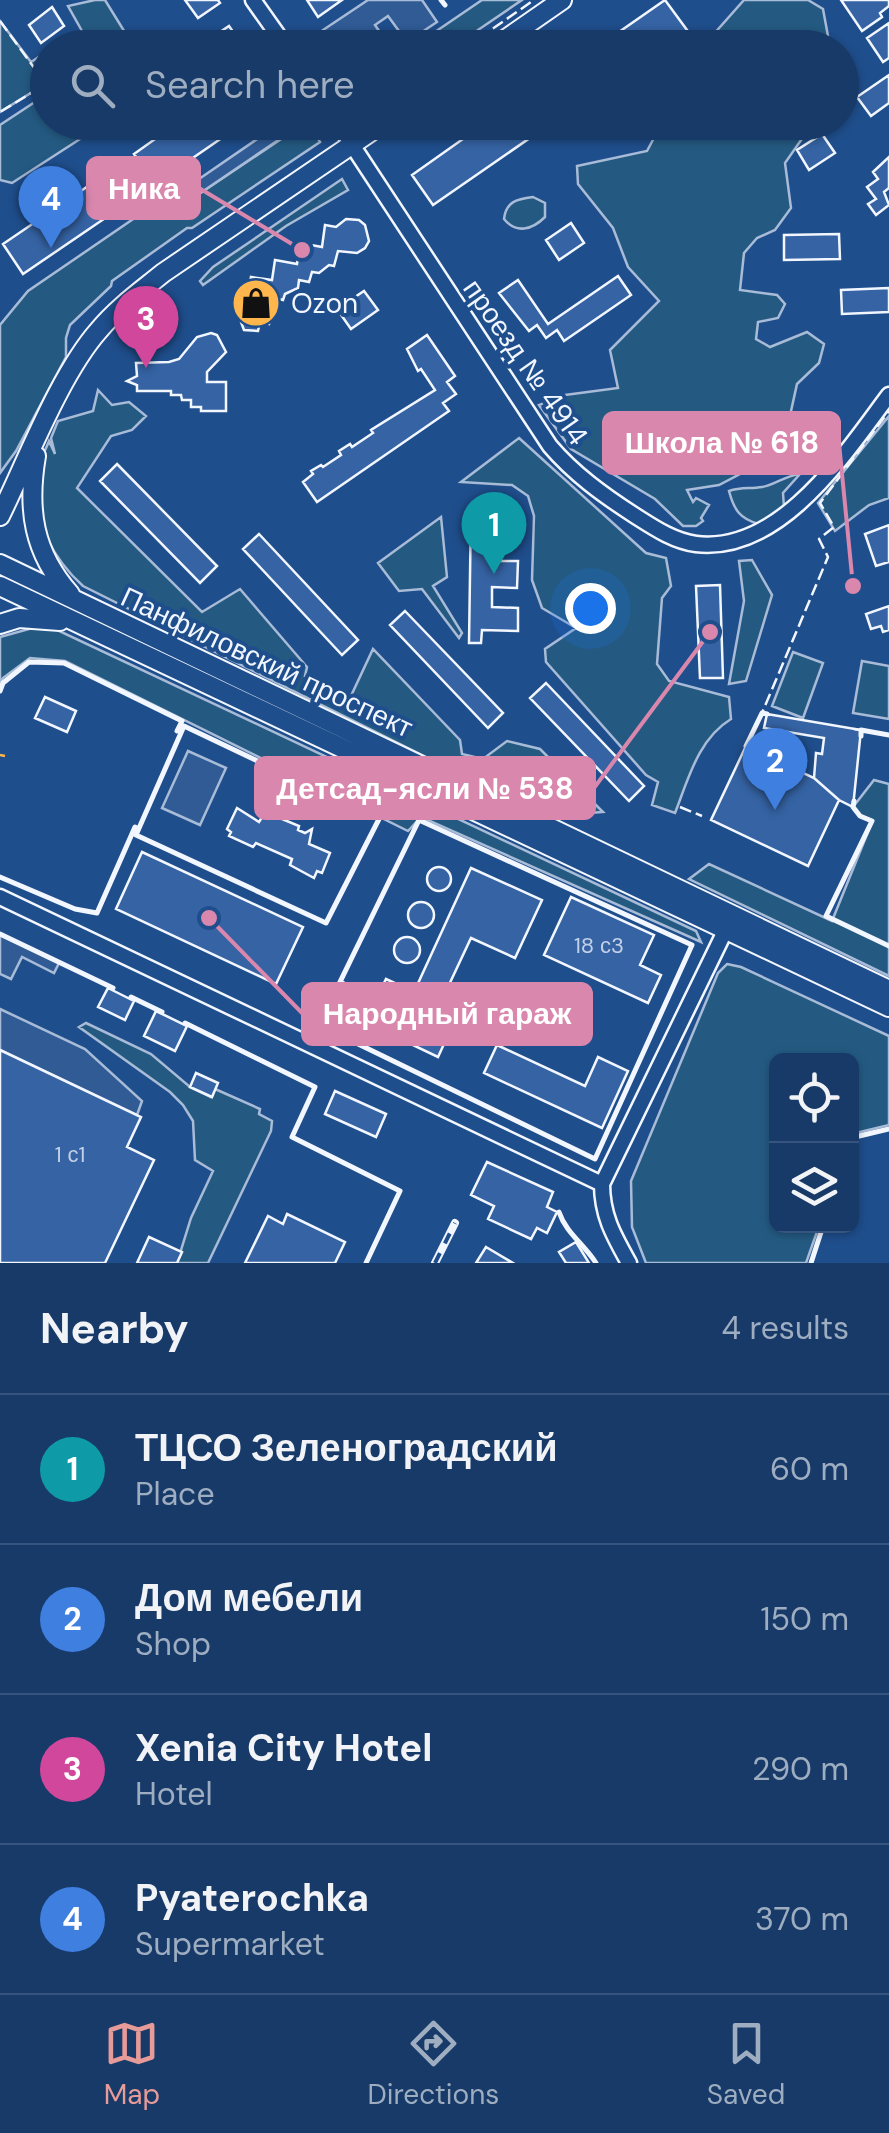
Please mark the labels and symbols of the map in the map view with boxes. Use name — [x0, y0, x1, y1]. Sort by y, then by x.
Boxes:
callout: Ника — [88, 158, 199, 218]
pin: 4 — [18, 166, 84, 248]
text: Ника — [108, 169, 180, 208]
street label: проезд № 4914 — [455, 272, 597, 453]
shop icon: Ozon — [230, 277, 282, 329]
place label: Ozon — [291, 285, 358, 322]
pin: 3 — [114, 286, 178, 368]
callout: Школа № 618 — [604, 413, 839, 473]
text: Школа № 618 — [625, 423, 819, 462]
pin: 1 — [462, 492, 526, 574]
street label: Панфиловский проспект — [115, 578, 419, 746]
your location — [565, 583, 616, 634]
pin: 2 — [742, 728, 808, 810]
callout: Детсад-ясли № 538 — [256, 758, 594, 818]
text: Детсад-ясли № 538 — [276, 769, 574, 808]
house number: 18 с3 — [574, 931, 624, 960]
callout: Народный гараж — [303, 984, 591, 1044]
text: Народный гараж — [323, 994, 572, 1033]
house number: 1 с1 — [55, 1140, 85, 1169]

